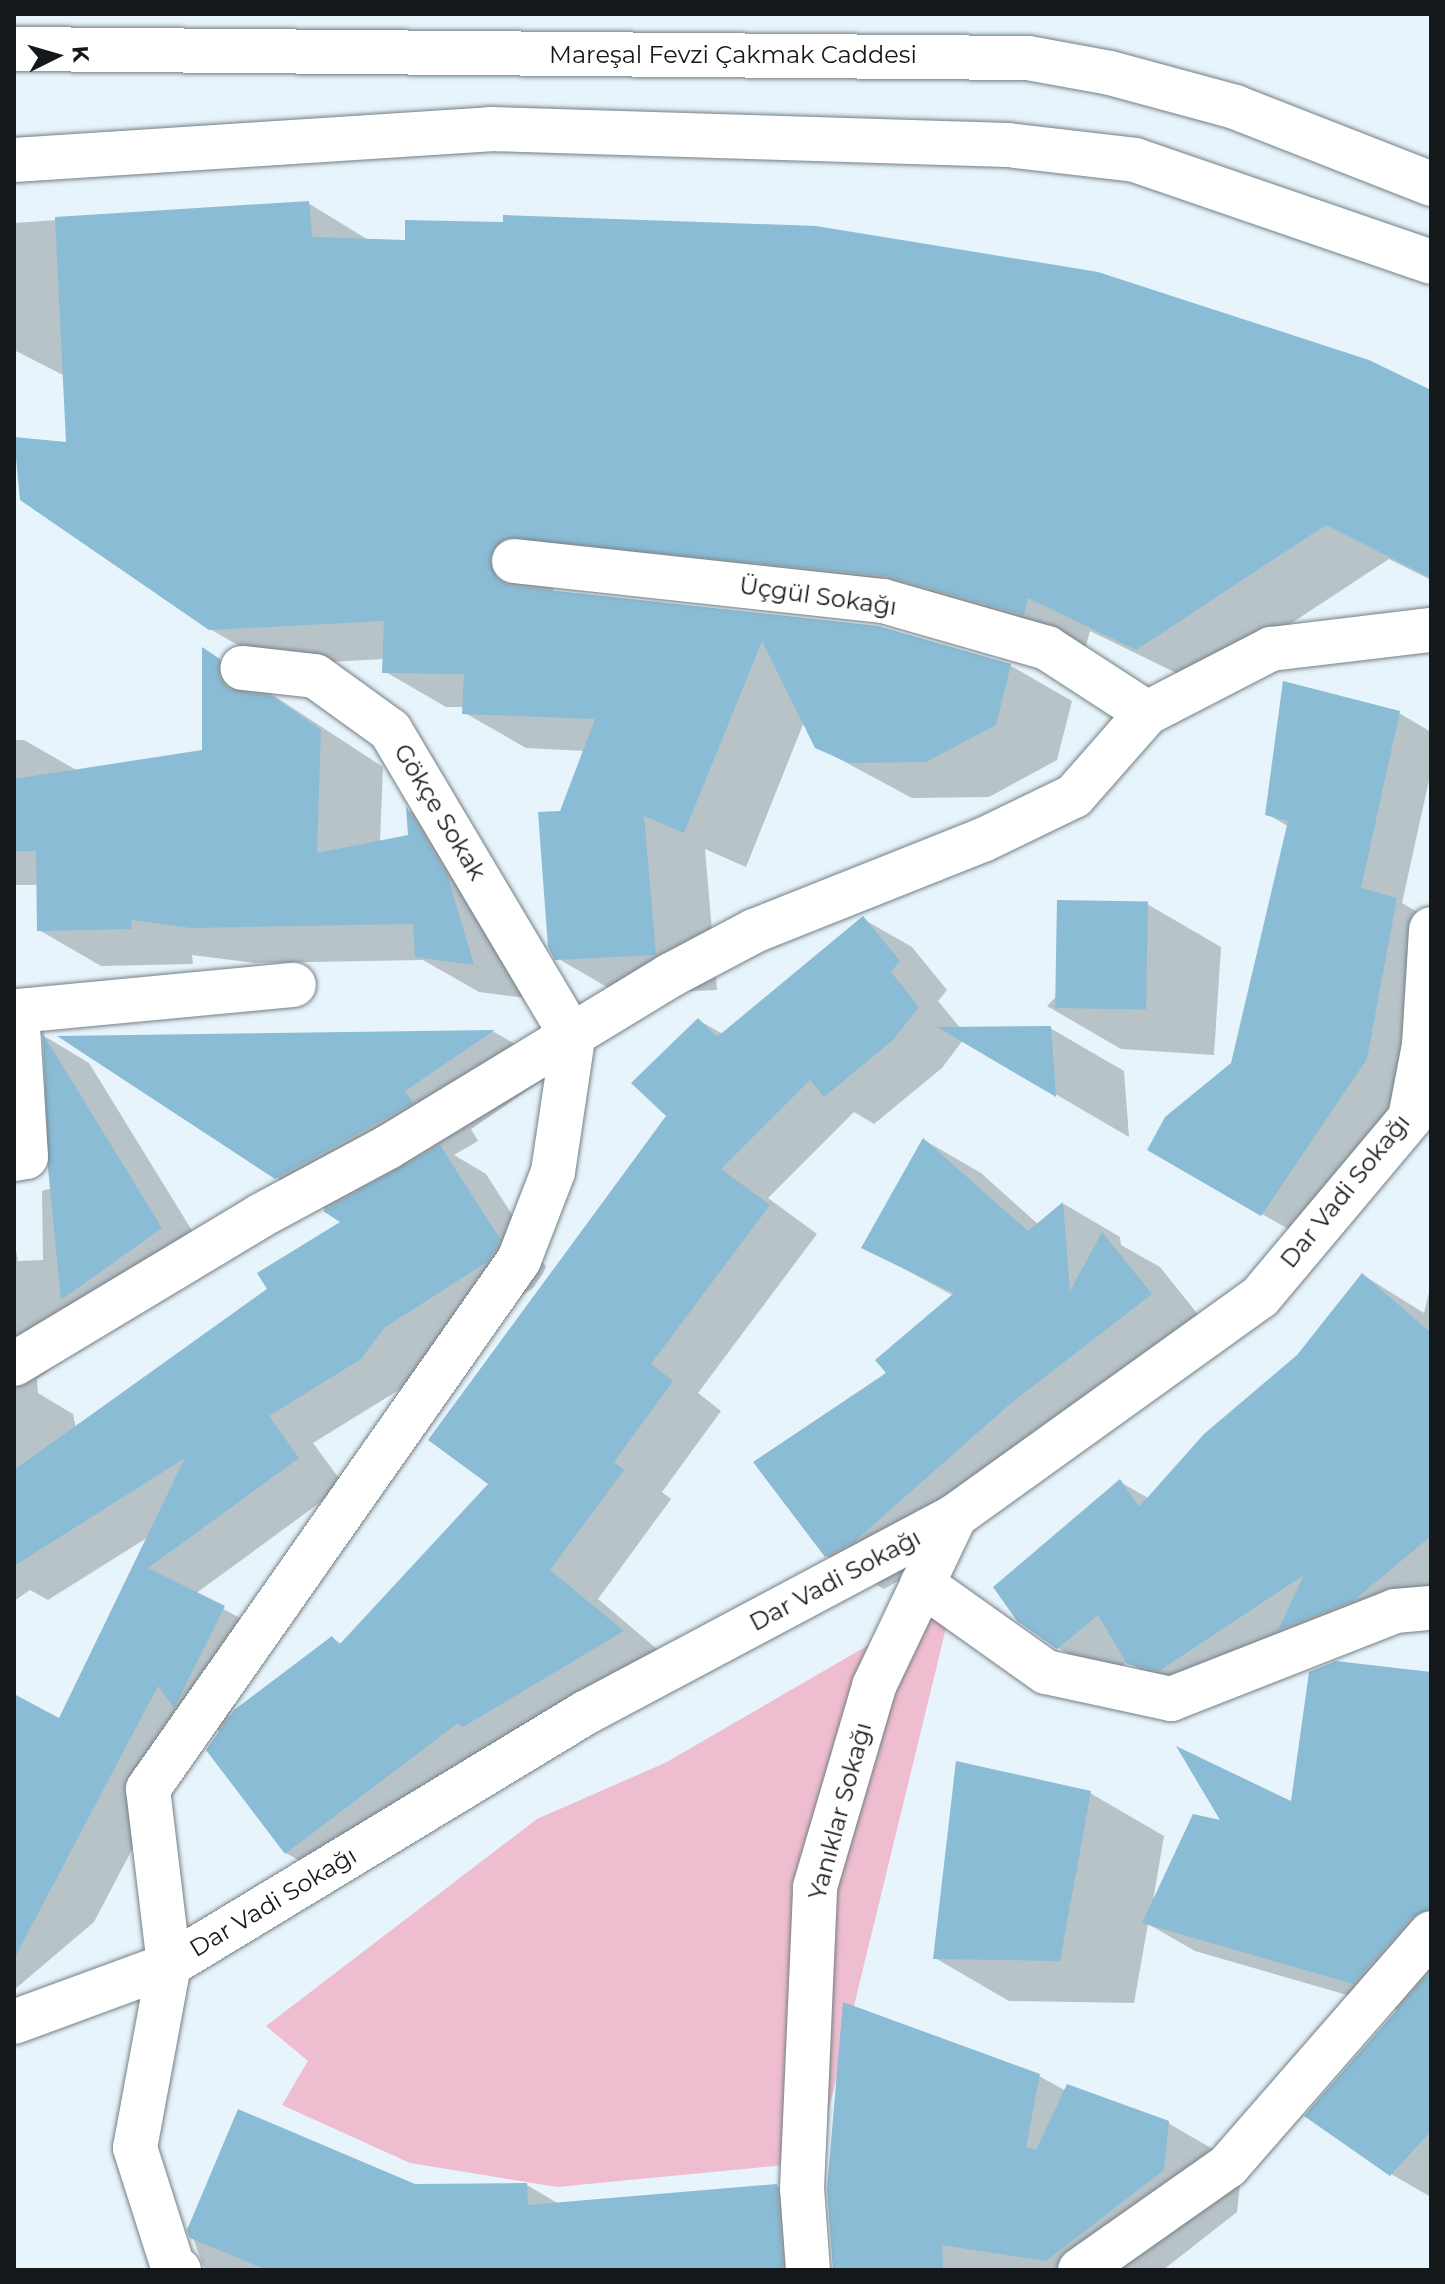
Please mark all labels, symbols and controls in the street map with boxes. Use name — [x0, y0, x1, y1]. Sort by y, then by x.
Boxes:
north arrow — [16, 16, 96, 96]
street label: Mareşal Fevzi Çakmak Caddesi — [549, 41, 917, 69]
text: K — [66, 45, 95, 63]
street label: Üçgül Sokağı — [737, 571, 899, 621]
street label: Gökçe Sokak — [388, 739, 492, 885]
street label: Dar Vadi Sokağı — [1274, 1108, 1416, 1274]
street label: Dar Vadi Sokağı — [745, 1523, 925, 1637]
street label: Yanıklar Sokağı — [802, 1719, 878, 1903]
street label: Dar Vadi Sokağı — [184, 1841, 362, 1963]

